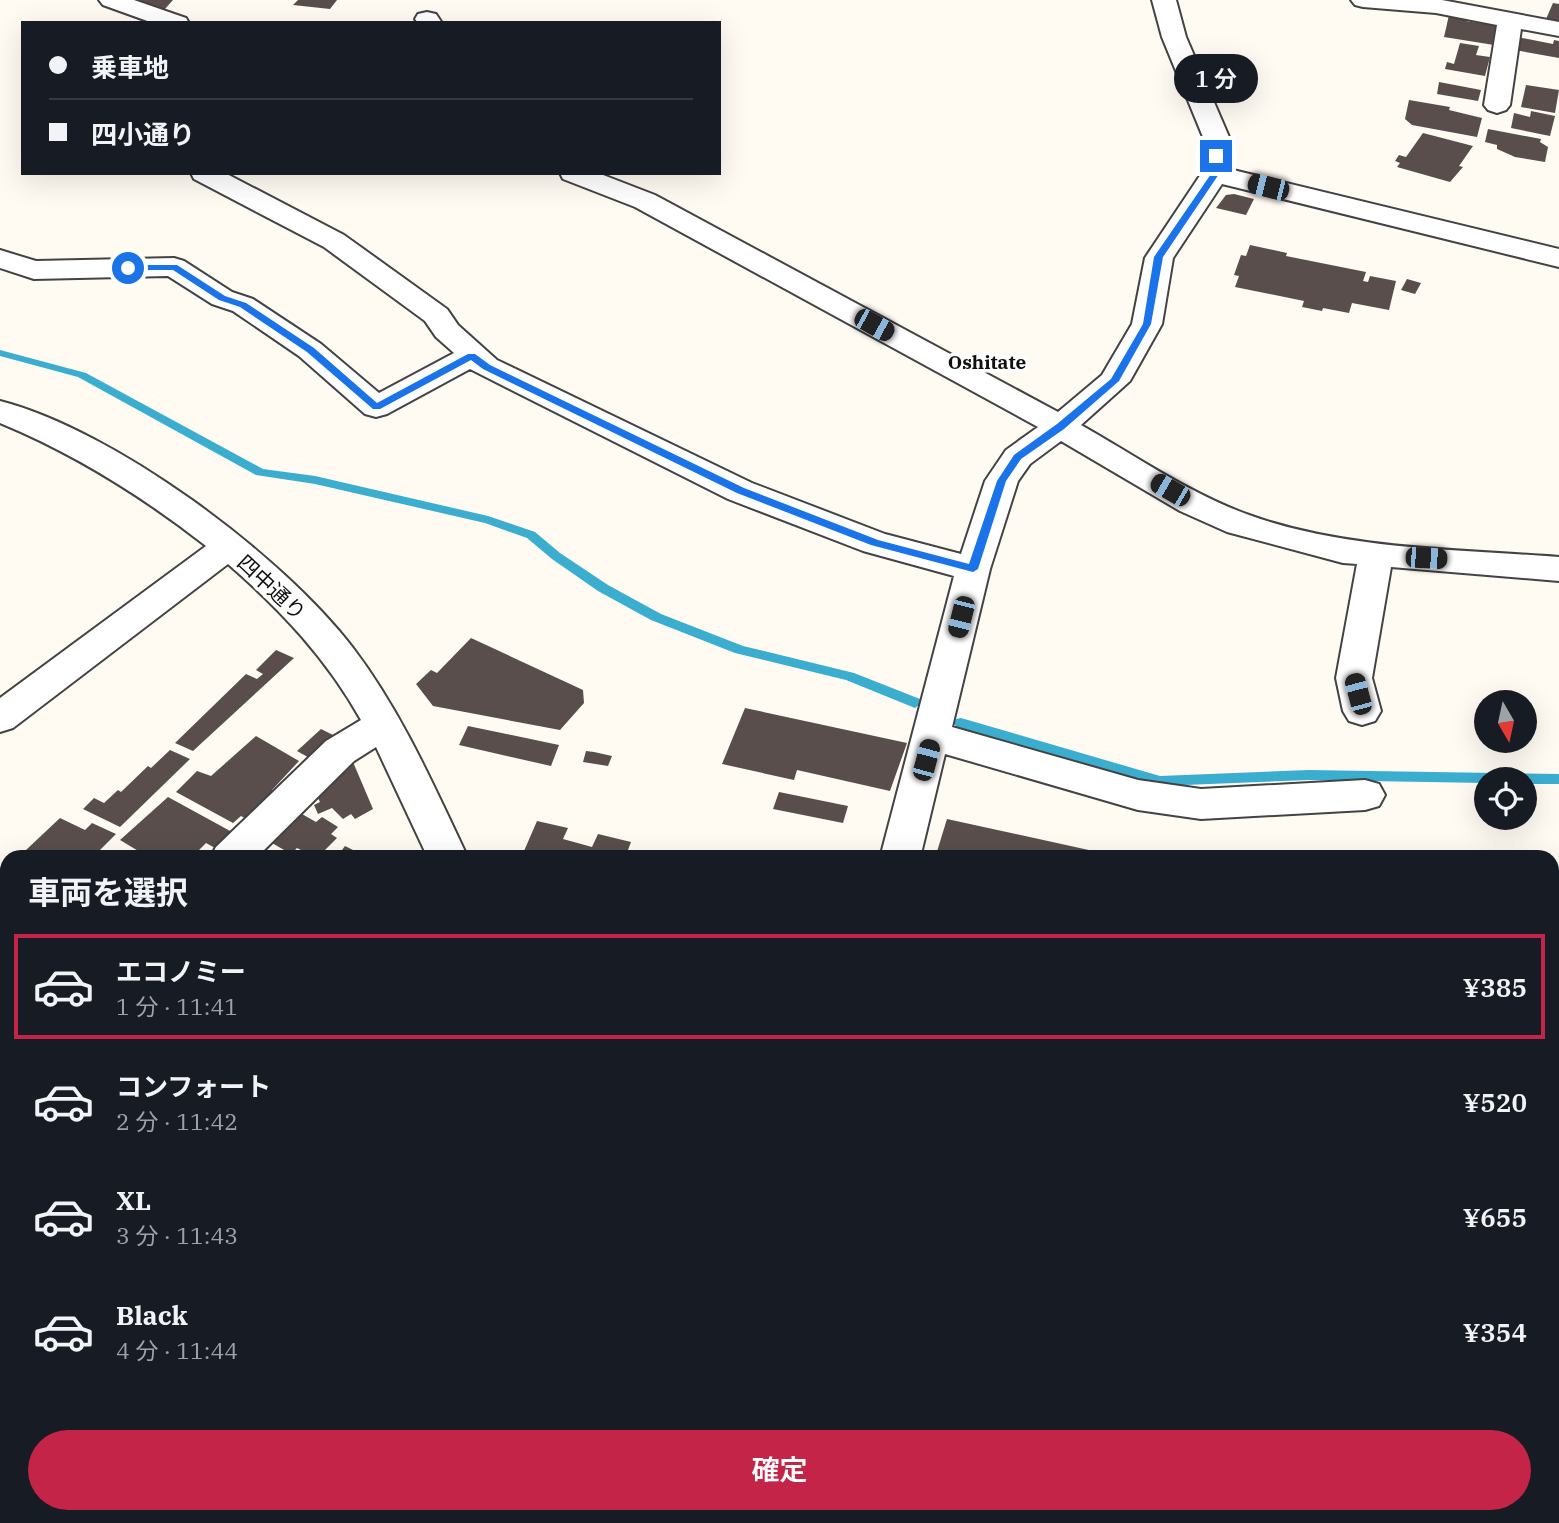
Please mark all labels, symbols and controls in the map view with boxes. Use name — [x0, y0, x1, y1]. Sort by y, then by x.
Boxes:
text: 乗車地 — [91, 50, 169, 84]
callout: 1 分 — [1174, 54, 1258, 104]
text: 1 分 — [1195, 63, 1237, 93]
text: 四小通り — [91, 117, 195, 151]
route end — [1200, 140, 1232, 172]
car — [1246, 172, 1291, 202]
route start — [112, 252, 144, 284]
car — [851, 306, 898, 344]
district label: Oshitate — [948, 350, 1027, 374]
car — [1147, 470, 1194, 510]
car — [1405, 546, 1448, 570]
street label: 四中通り — [232, 548, 312, 626]
car — [946, 594, 977, 640]
car — [1343, 671, 1374, 717]
north arrow — [1474, 690, 1536, 752]
map controls — [1474, 690, 1537, 830]
car — [911, 737, 942, 783]
button: locate — [1474, 767, 1537, 830]
text: 車両を選択 — [28, 871, 188, 913]
text: エコノミー — [116, 954, 246, 988]
icon: car — [32, 955, 95, 1018]
text: ¥385 — [1463, 970, 1527, 1004]
text: 1 分 · 11:41 — [116, 991, 238, 1021]
text: コンフォート — [116, 1069, 271, 1103]
icon: car — [32, 1070, 95, 1133]
text: ¥520 — [1463, 1085, 1527, 1119]
text: 2 分 · 11:42 — [116, 1106, 238, 1136]
text: XL — [116, 1183, 151, 1217]
icon: car — [32, 1185, 95, 1248]
text: ¥655 — [1463, 1200, 1527, 1234]
text: 3 分 · 11:43 — [116, 1220, 238, 1250]
text: Black — [116, 1298, 188, 1332]
icon: car — [32, 1300, 95, 1363]
text: ¥354 — [1463, 1315, 1527, 1349]
text: 4 分 · 11:44 — [116, 1335, 238, 1365]
button: 確定 — [28, 1430, 1531, 1510]

